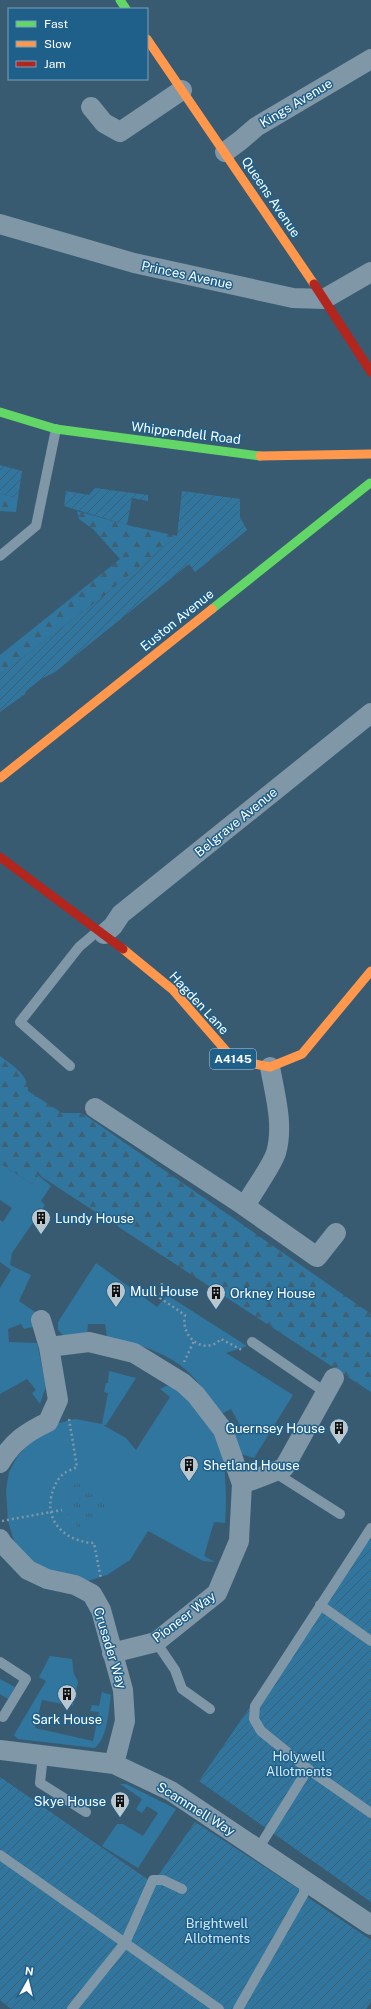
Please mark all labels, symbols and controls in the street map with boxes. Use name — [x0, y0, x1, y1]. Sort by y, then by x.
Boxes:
legend — [8, 8, 148, 80]
text: Fast — [44, 17, 69, 31]
text: Slow — [44, 37, 72, 51]
text: Jam — [44, 57, 66, 71]
street label: Kings Avenue — [257, 75, 335, 131]
street label: Queens Avenue — [239, 154, 303, 240]
street label: Princes Avenue — [140, 258, 234, 292]
street label: Whippendell Road — [130, 419, 242, 447]
street label: Euston Avenue — [138, 586, 216, 654]
street label: Belgrave Avenue — [192, 784, 280, 860]
street label: Hagden Lane — [166, 969, 232, 1037]
road number: A4145 — [210, 1049, 256, 1069]
building icon: Lundy House — [30, 1207, 52, 1235]
place label: Lundy House — [55, 1211, 134, 1226]
building icon: Mull House — [105, 1280, 127, 1308]
building icon: Orkney House — [205, 1282, 227, 1310]
place label: Mull House — [130, 1284, 199, 1299]
place label: Orkney House — [230, 1286, 315, 1301]
building icon: Guernsey House — [328, 1417, 350, 1445]
place label: Guernsey House — [225, 1421, 325, 1436]
building icon: Shetland House — [178, 1454, 200, 1482]
place label: Shetland House — [203, 1458, 300, 1473]
street label: Pioneer Way — [150, 1588, 218, 1645]
street label: Crusader Way — [91, 1606, 129, 1690]
building icon: Sark House — [56, 1683, 78, 1711]
place label: Sark House — [32, 1712, 102, 1727]
park label: Holywell Allotments — [266, 1749, 332, 1779]
street label: Scammell Way — [154, 1779, 238, 1839]
building icon: Skye House — [109, 1790, 131, 1818]
place label: Skye House — [34, 1794, 106, 1809]
park label: Brightwell Allotments — [184, 1916, 250, 1946]
north arrow — [8, 1961, 48, 2001]
text: N — [24, 1965, 34, 1978]

